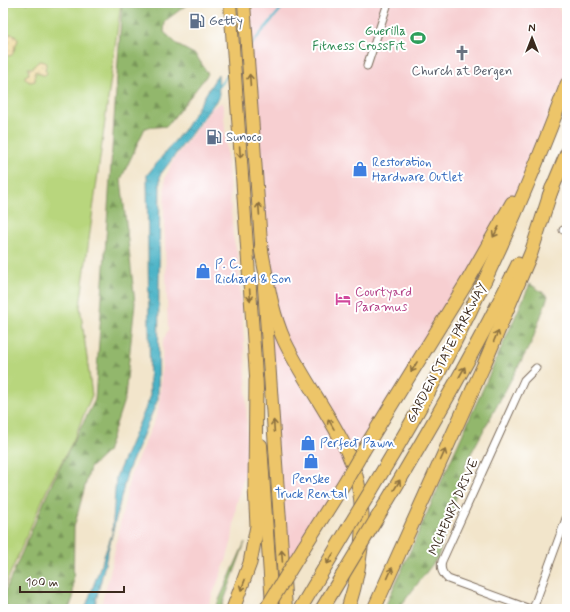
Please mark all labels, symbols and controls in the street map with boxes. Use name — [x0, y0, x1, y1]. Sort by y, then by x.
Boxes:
fuel station icon: Getty — [188, 12, 206, 30]
place label: Getty — [209, 13, 243, 30]
north arrow — [512, 18, 552, 58]
text: N — [528, 22, 536, 36]
place label: Guerilla Fitness CrossFit — [312, 23, 406, 55]
sports icon: Guerilla Fitness CrossFit — [409, 29, 427, 47]
church icon: Church at Bergen — [453, 44, 471, 62]
place label: Church at Bergen — [412, 63, 512, 80]
one-way arrow — [246, 74, 253, 87]
fuel station icon: Sunoco — [205, 128, 223, 146]
place label: Sunoco — [226, 129, 262, 146]
one-way arrow — [236, 145, 243, 158]
place label: Restoration Hardware Outlet — [372, 154, 464, 186]
shop icon: Restoration Hardware Outlet — [351, 160, 369, 178]
one-way arrow — [255, 203, 262, 216]
one-way arrow — [491, 226, 499, 238]
place label: P. C. Richard & Son — [215, 256, 291, 288]
shop icon: P. C. Richard & Son — [194, 262, 212, 280]
street label: GARDEN STATE PARKWAY — [403, 280, 491, 426]
place label: Courtyard Paramus — [355, 284, 412, 316]
one-way arrow — [247, 288, 254, 301]
hotel icon: Courtyard Paramus — [334, 290, 352, 308]
one-way arrow — [493, 331, 501, 343]
one-way arrow — [410, 361, 418, 373]
one-way arrow — [459, 366, 467, 378]
one-way arrow — [327, 418, 335, 430]
one-way arrow — [270, 420, 277, 433]
shop icon: Perfect Pawn — [299, 434, 317, 452]
place label: Perfect Pawn — [320, 435, 395, 452]
one-way arrow — [440, 449, 447, 461]
shop icon: Penske Truck Rental — [302, 452, 320, 470]
street label: MCHENRY DRIVE — [425, 456, 483, 558]
place label: Penske Truck Rental — [275, 471, 347, 503]
one-way arrow — [393, 479, 401, 491]
one-way arrow — [279, 550, 286, 563]
one-way arrow — [326, 553, 334, 564]
scale bar — [20, 568, 124, 594]
one-way arrow — [387, 568, 394, 580]
text: 100 m — [26, 575, 58, 591]
one-way arrow — [238, 578, 246, 590]

